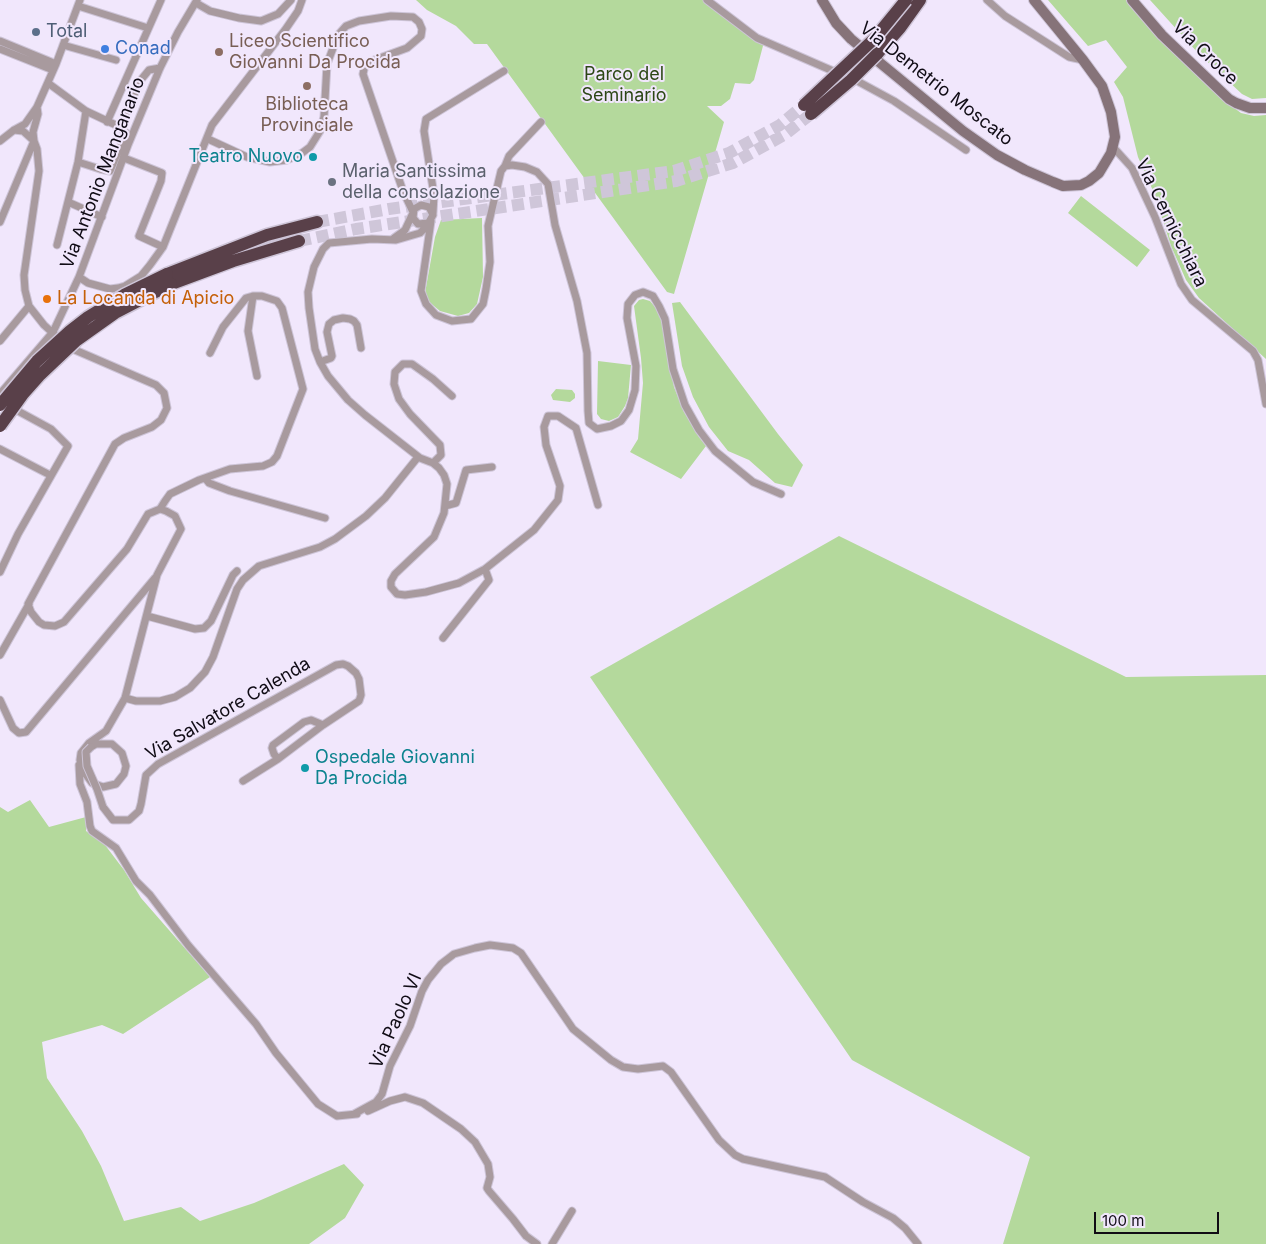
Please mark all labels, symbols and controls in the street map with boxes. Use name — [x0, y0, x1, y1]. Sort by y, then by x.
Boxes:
street label: Via Croce — [1168, 16, 1242, 90]
street label: Via Demetrio Moscato — [855, 17, 1017, 151]
place label: Total — [46, 21, 87, 43]
marker: Total — [30, 26, 42, 38]
place label: Liceo Scientifico Giovanni Da Procida — [229, 31, 401, 74]
place label: Conad — [115, 38, 171, 60]
marker: Conad — [99, 43, 111, 55]
marker: Liceo Scientifico Giovanni Da Procida — [213, 46, 225, 58]
park label: Parco del Seminario — [581, 64, 667, 106]
street label: Via Antonio Manganario — [56, 74, 150, 272]
marker: Biblioteca Provinciale — [301, 80, 313, 92]
place label: Biblioteca Provinciale — [260, 94, 354, 136]
place label: Teatro Nuovo — [189, 146, 303, 168]
marker: Teatro Nuovo — [307, 151, 319, 163]
street label: Via Cernicchiara — [1131, 155, 1211, 291]
place label: Maria Santissima della consolazione — [342, 161, 500, 203]
marker: Maria Santissima della consolazione — [326, 176, 338, 188]
place label: La Locanda di Apicio — [57, 288, 234, 310]
marker: La Locanda di Apicio — [41, 293, 53, 305]
street label: Via Salvatore Calenda — [142, 653, 314, 765]
place label: Ospedale Giovanni Da Procida — [315, 747, 475, 790]
marker: Ospedale Giovanni Da Procida — [299, 762, 311, 774]
street label: Via Paolo VI — [365, 970, 427, 1072]
scale bar — [1096, 1202, 1221, 1234]
text: 100 m — [1102, 1211, 1144, 1230]

